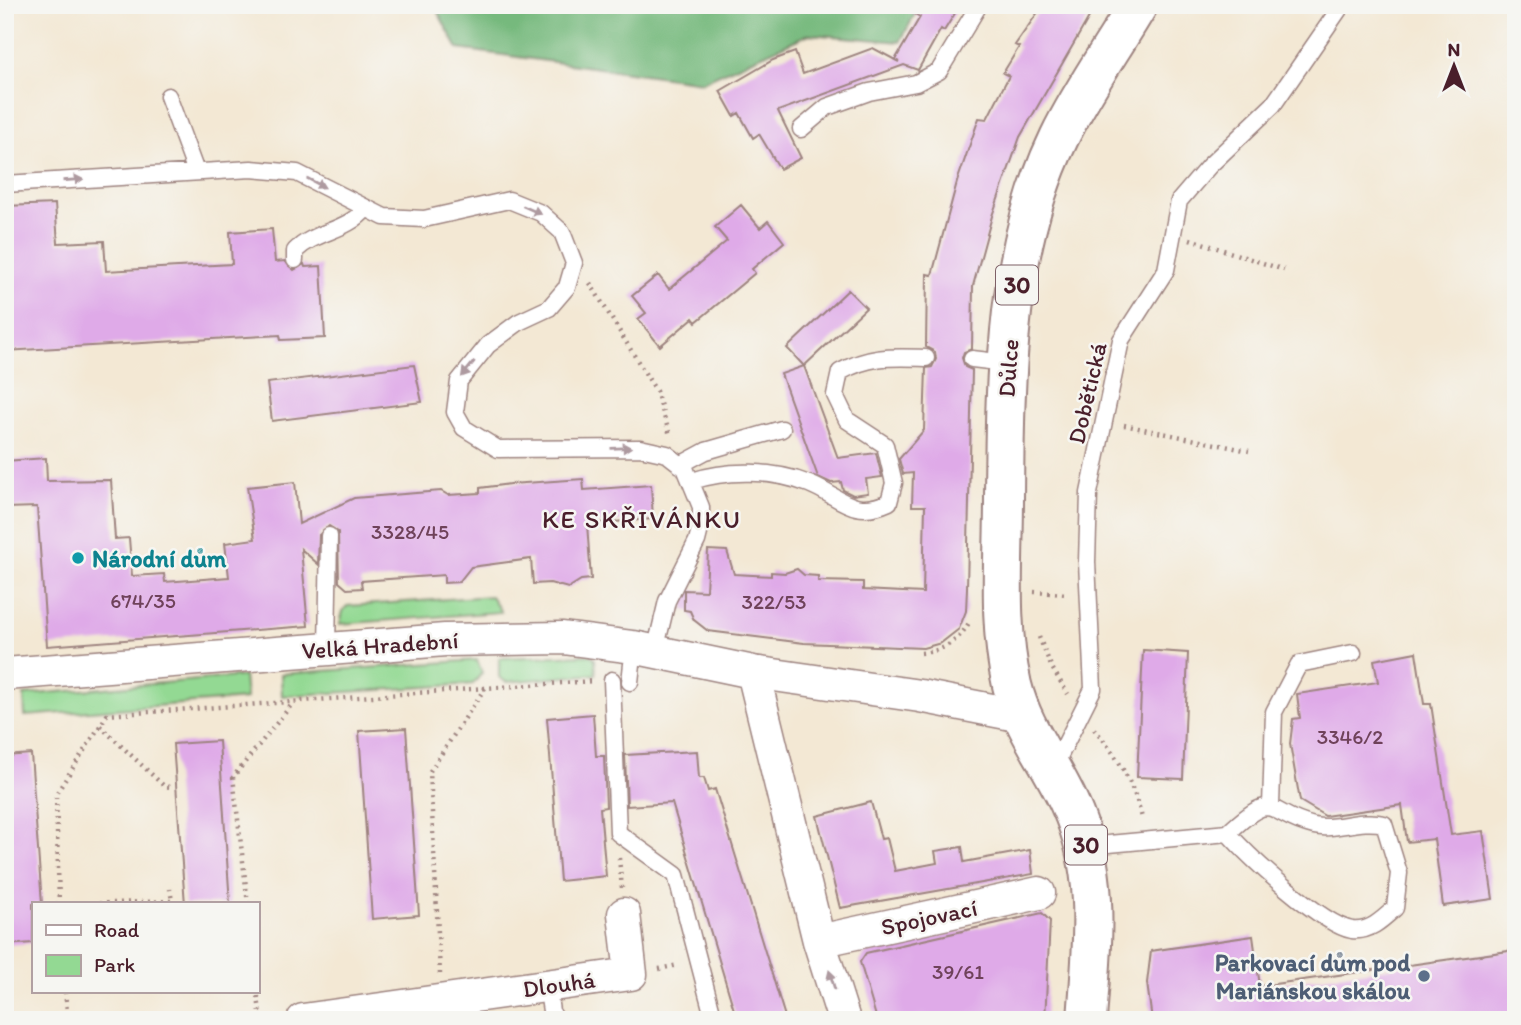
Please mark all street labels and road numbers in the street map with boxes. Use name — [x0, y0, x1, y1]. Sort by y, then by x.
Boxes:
road number: 30 — [996, 266, 1038, 304]
street label: Důlce — [992, 338, 1024, 398]
street label: Dobětická — [1061, 339, 1113, 447]
street label: Velká Hradební — [301, 625, 459, 665]
road number: 30 — [1065, 825, 1107, 864]
street label: Spojovací — [878, 893, 980, 941]
street label: Dlouhá — [521, 965, 598, 1003]

